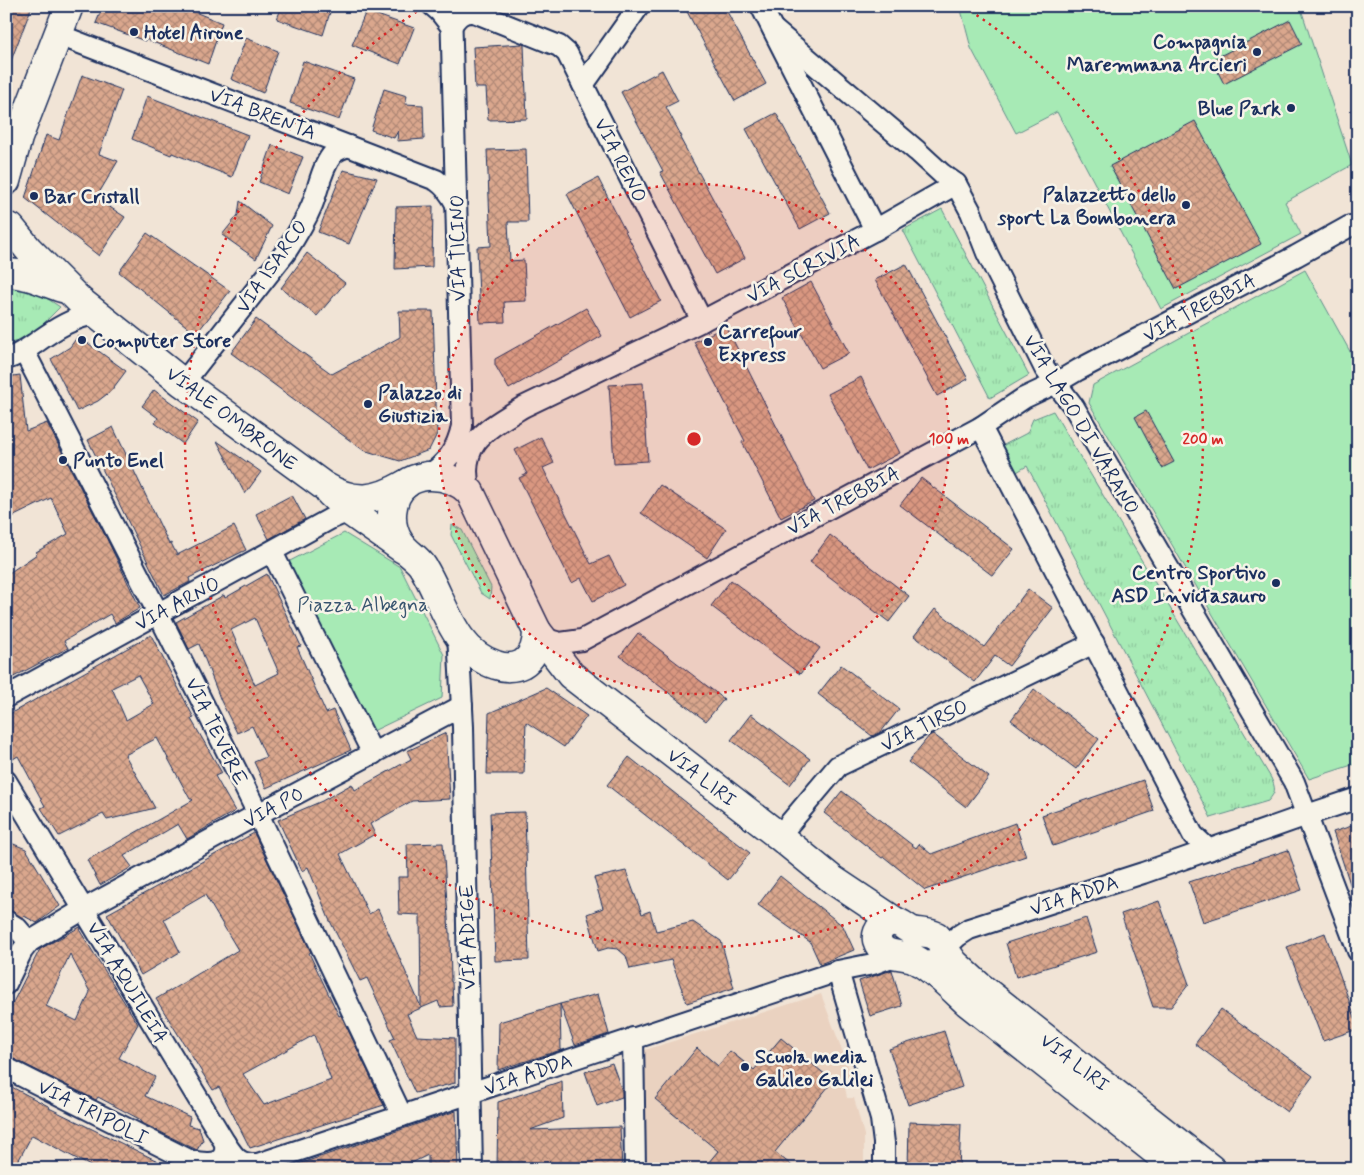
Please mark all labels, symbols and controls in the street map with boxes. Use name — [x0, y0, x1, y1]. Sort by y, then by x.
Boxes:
place label: Hotel Airone — [144, 20, 244, 47]
marker: Hotel Airone — [128, 26, 140, 38]
place label: Compagnia Maremmana Arcieri — [1067, 29, 1247, 79]
marker: Compagnia Maremmana Arcieri — [1251, 46, 1263, 58]
street label: VIA BRENTA — [205, 82, 320, 147]
place label: Blue Park — [1198, 96, 1281, 123]
marker: Blue Park — [1285, 102, 1297, 114]
street label: VIA RENO — [587, 114, 652, 208]
place label: Palazzetto dello sport La Bombonera — [996, 182, 1176, 232]
place label: Bar Cristall — [44, 184, 139, 211]
marker: Bar Cristall — [28, 190, 40, 202]
street label: VIA TICINO — [444, 194, 473, 302]
marker: Palazzetto dello sport La Bombonera — [1180, 199, 1192, 211]
street label: VIA ISARCO — [230, 215, 314, 319]
street label: VIA SCRIVIA — [742, 228, 865, 311]
street label: VIA TREBBIA — [1138, 267, 1261, 349]
place label: Carrefour Express — [718, 319, 802, 369]
place label: Computer Store — [92, 328, 231, 355]
street label: VIA LAGO DI VARANO — [1016, 330, 1145, 520]
marker: Computer Store — [76, 334, 88, 346]
marker: Carrefour Express — [702, 336, 714, 348]
street label: VIALE OMBRONE — [160, 361, 302, 478]
place label: Palazzo di Giustizia — [378, 380, 462, 430]
marker: Palazzo di Giustizia — [362, 398, 374, 410]
centre of rings — [685, 430, 703, 448]
text: 100 m — [929, 430, 969, 450]
text: 200 m — [1183, 430, 1224, 450]
place label: Punto Enel — [73, 448, 164, 475]
marker: Punto Enel — [57, 454, 69, 466]
street label: VIA TREBBIA — [782, 460, 905, 542]
place label: Centro Sportivo ASD Invictasauro — [1111, 560, 1266, 610]
street label: VIA ARNO — [130, 571, 225, 638]
marker: Centro Sportivo ASD Invictasauro — [1270, 577, 1282, 589]
park label: Piazza Albegna — [297, 592, 429, 619]
street label: VIA TEVERE — [178, 673, 253, 790]
street label: VIA TIRSO — [876, 694, 973, 759]
street label: VIA LIRI — [661, 743, 741, 814]
street label: VIA PO — [239, 781, 309, 836]
street label: VIA ADDA — [1027, 869, 1122, 923]
street label: VIA ADIGE — [454, 884, 483, 990]
street label: VIA AQUILEIA — [80, 917, 174, 1049]
street label: VIA LIRI — [1034, 1028, 1114, 1099]
place label: Scuola media Galileo Galilei — [755, 1044, 874, 1094]
street label: VIA ADDA — [481, 1048, 576, 1103]
marker: Scuola media Galileo Galilei — [739, 1061, 751, 1073]
street label: VIA TRIPOLI — [33, 1074, 153, 1153]

